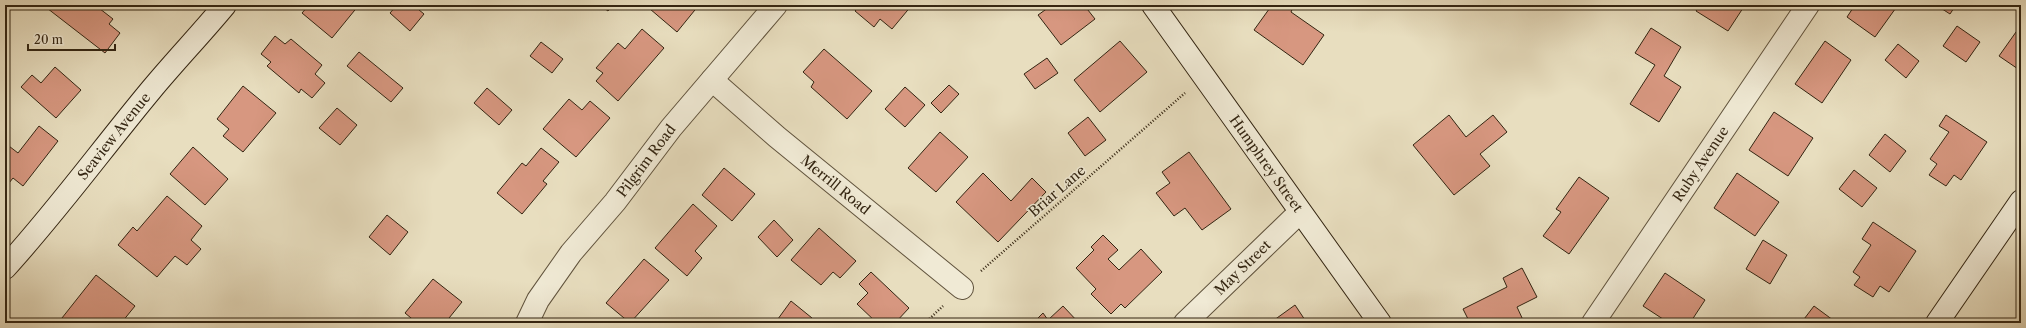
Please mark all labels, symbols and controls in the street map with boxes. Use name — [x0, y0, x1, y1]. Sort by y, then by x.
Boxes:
scale bar — [28, 26, 115, 52]
text: 20 m — [34, 32, 63, 47]
street label: Seaview Avenue — [74, 89, 154, 184]
street label: Humphrey Street — [1226, 112, 1307, 216]
street label: Pilgrim Road — [613, 120, 680, 201]
street label: Ruby Avenue — [1669, 123, 1733, 205]
street label: Merrill Road — [797, 151, 874, 219]
street label: Briar Lane — [1025, 161, 1089, 221]
street label: May Street — [1210, 236, 1275, 299]

